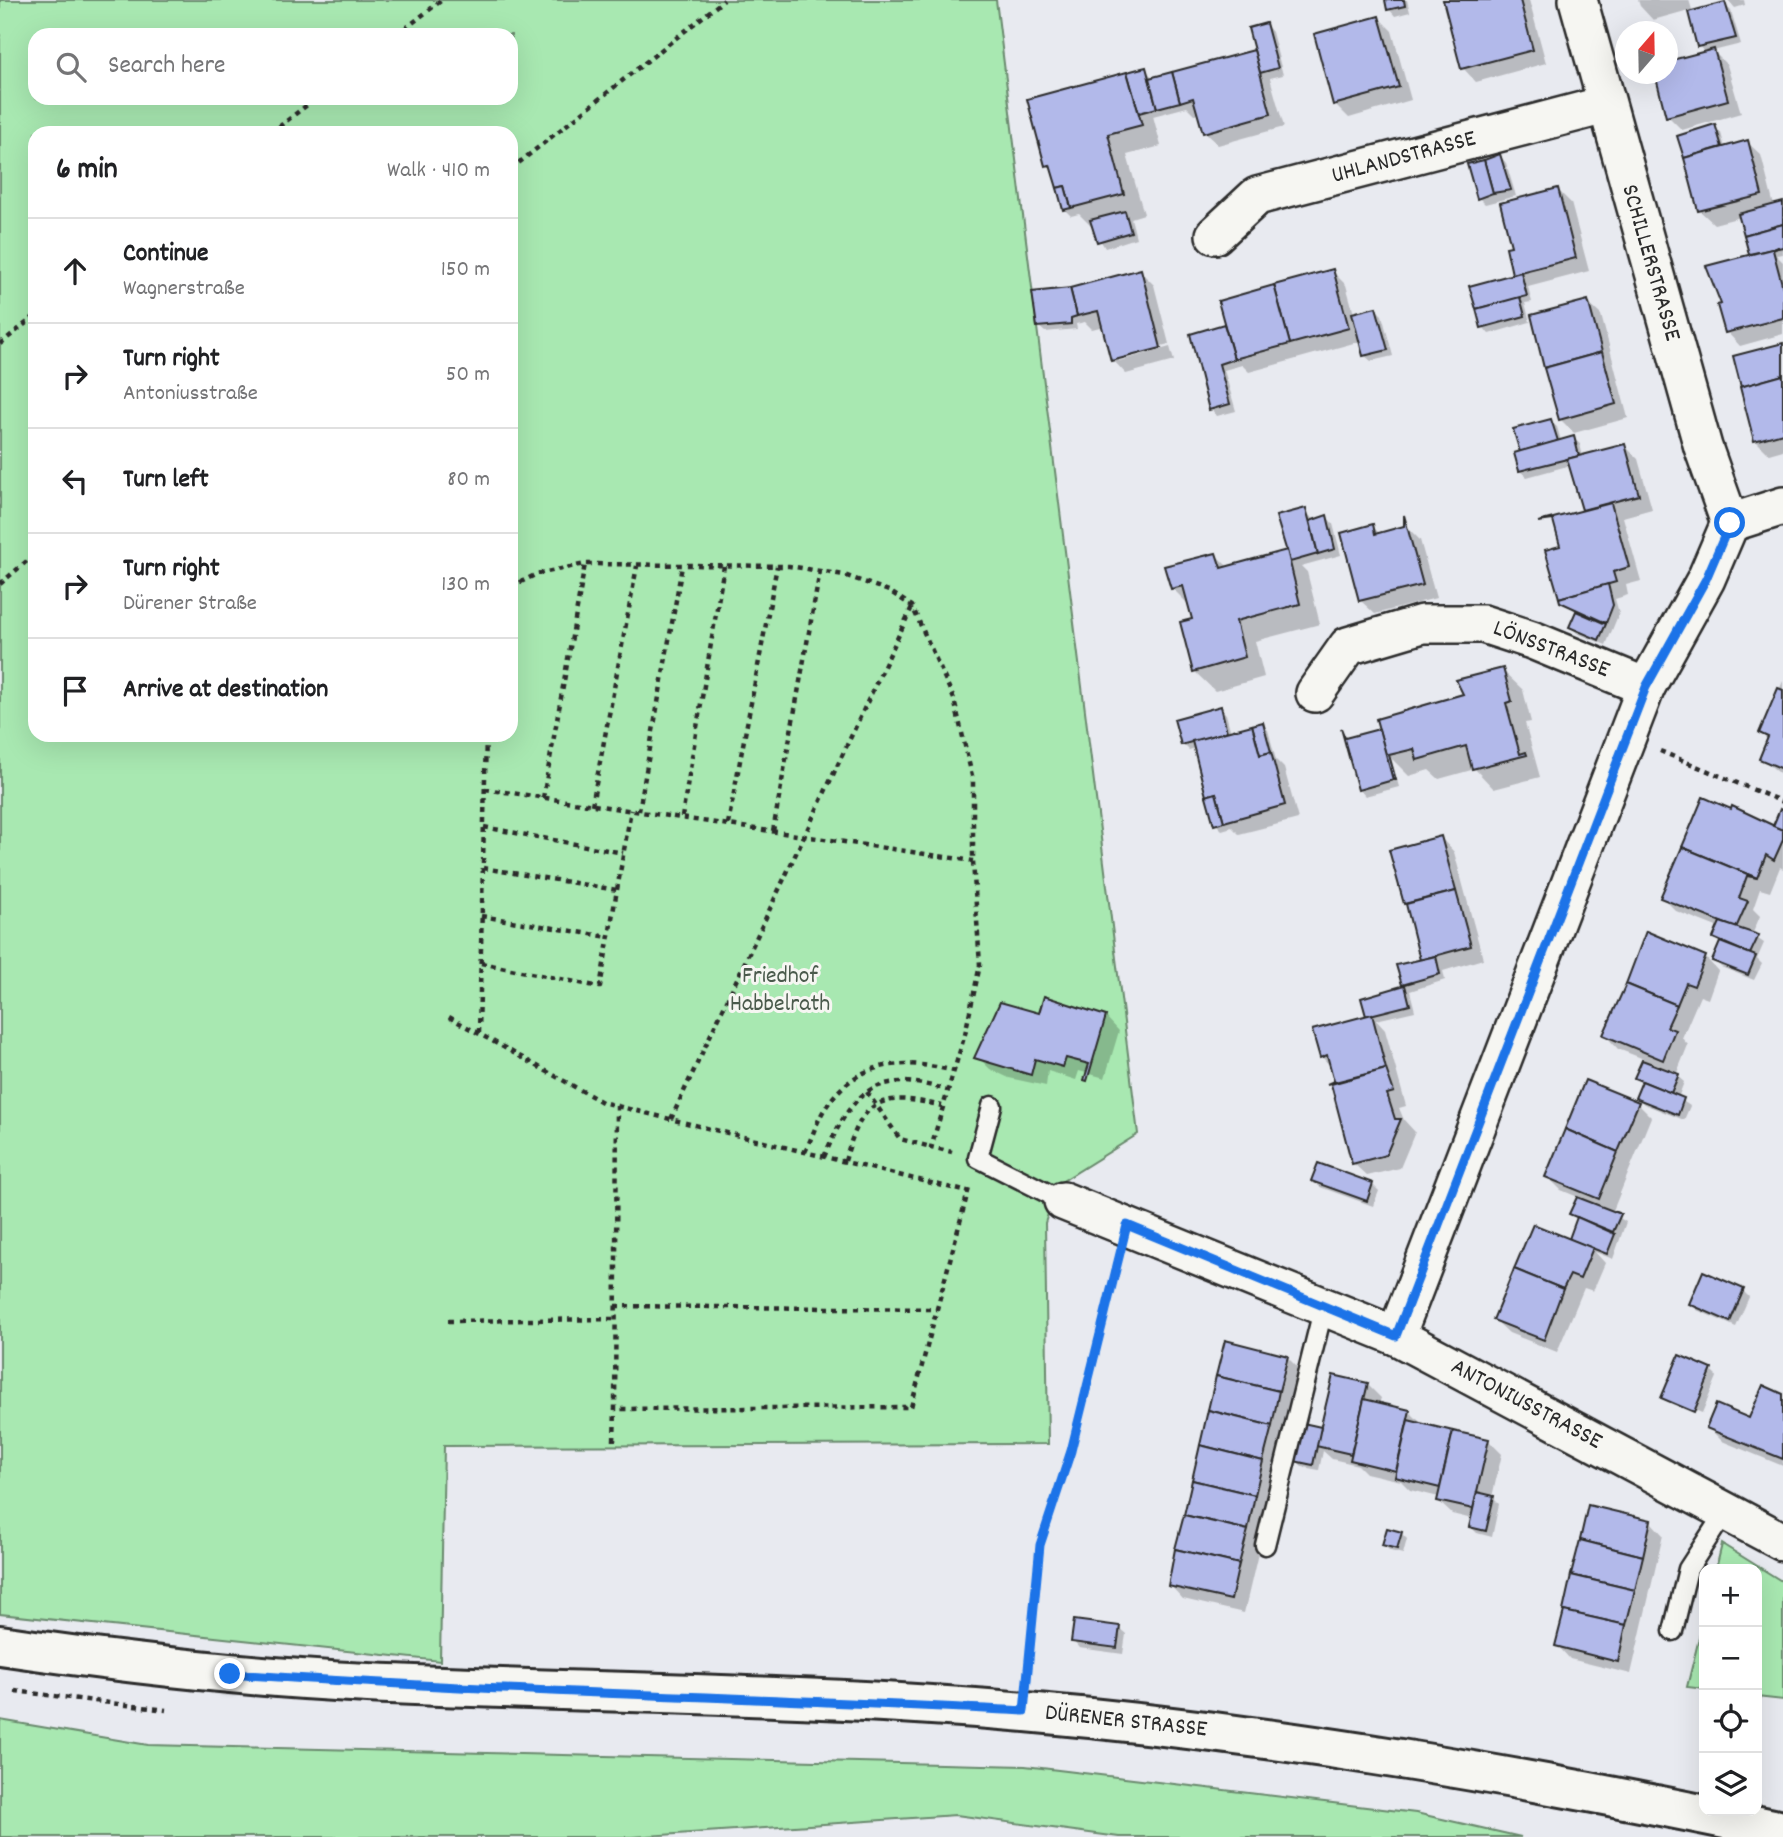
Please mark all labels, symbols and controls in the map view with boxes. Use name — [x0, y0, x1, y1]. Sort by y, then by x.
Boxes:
north arrow — [1615, 21, 1678, 84]
search box — [28, 28, 518, 105]
icon: search — [52, 48, 90, 86]
text: Search here — [108, 48, 226, 85]
street label: UHLANDSTRASSE — [1328, 122, 1480, 194]
text: 6 min — [56, 150, 118, 193]
text: Walk · 410 m — [387, 155, 490, 188]
street label: SCHILLERSTRASSE — [1611, 181, 1689, 345]
text: Continue — [123, 236, 208, 273]
icon: ahead — [56, 252, 94, 290]
text: 150 m — [441, 254, 490, 287]
text: Wagnerstraße — [123, 273, 245, 306]
text: Turn right — [123, 341, 220, 378]
icon: right — [56, 357, 94, 395]
text: 50 m — [446, 359, 490, 392]
text: Antoniusstraße — [123, 378, 258, 411]
icon: left — [56, 462, 94, 500]
text: Turn left — [123, 462, 209, 499]
text: 80 m — [447, 464, 490, 497]
route start — [1714, 507, 1745, 538]
text: Turn right — [123, 551, 220, 588]
icon: right — [56, 567, 94, 605]
text: 130 m — [441, 569, 490, 602]
text: Dürener Straße — [123, 588, 257, 621]
street label: LÖNSSTRASSE — [1488, 612, 1614, 688]
icon: arrive — [56, 672, 94, 710]
text: Arrive at destination — [123, 672, 328, 709]
park label: Friedhof Habbelrath — [730, 960, 830, 1022]
street label: ANTONIUSSTRASSE — [1444, 1351, 1608, 1459]
map controls — [1699, 1564, 1762, 1816]
button: + — [1699, 1564, 1762, 1627]
button: − — [1699, 1627, 1762, 1690]
route end — [214, 1658, 245, 1689]
button: locate — [1699, 1690, 1762, 1753]
street label: DÜRENER STRASSE — [1043, 1697, 1209, 1747]
button: layers — [1699, 1753, 1762, 1816]

